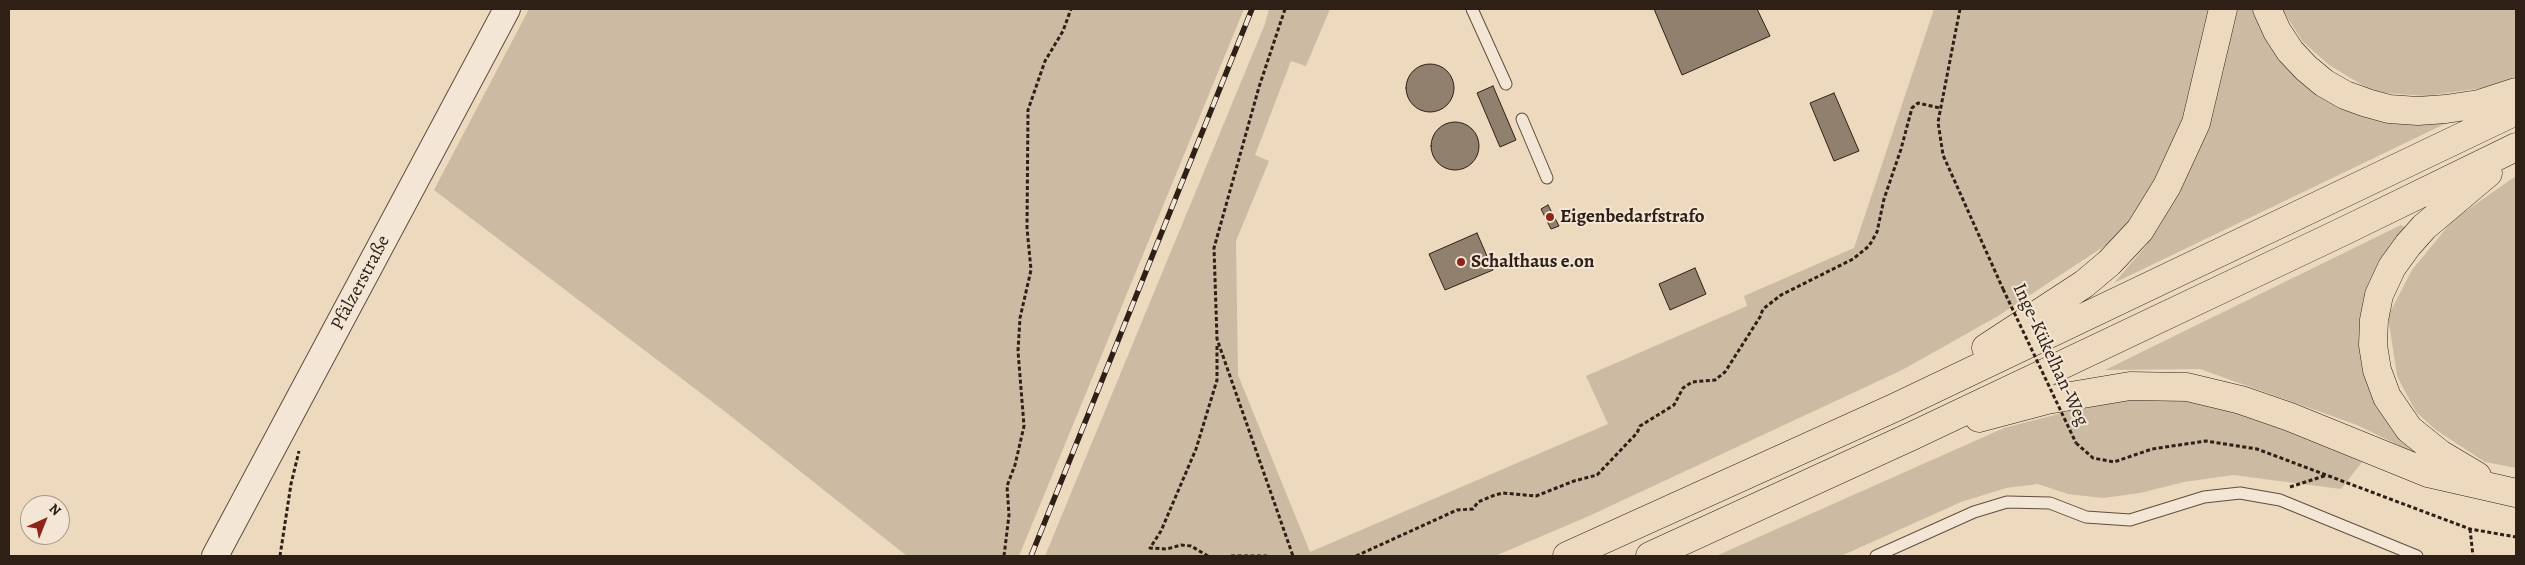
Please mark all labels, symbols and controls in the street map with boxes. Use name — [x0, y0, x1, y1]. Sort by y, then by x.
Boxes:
place label: Eigenbedarfstrafo — [1560, 206, 1705, 228]
marker: Eigenbedarfstrafo — [1544, 211, 1556, 223]
street label: Pfälzerstraße — [326, 232, 396, 334]
place label: Schalthaus e.on — [1471, 251, 1594, 273]
marker: Schalthaus e.on — [1455, 256, 1467, 268]
street label: Inge-Kükelhan-Weg — [2007, 280, 2093, 430]
north arrow — [20, 495, 70, 545]
text: N — [45, 499, 65, 520]

